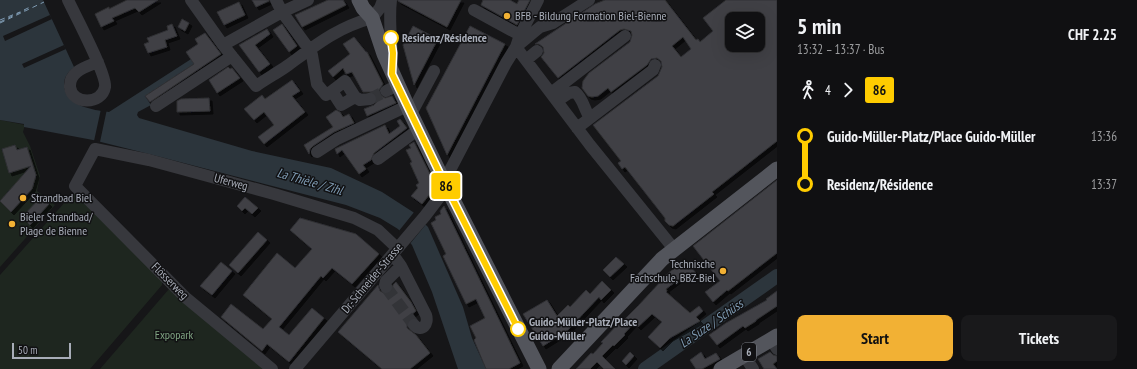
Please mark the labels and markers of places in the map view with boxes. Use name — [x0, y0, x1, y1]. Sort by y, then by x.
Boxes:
place label: BFB - Bildung Formation Biel-Bienne — [515, 8, 667, 23]
marker: BFB - Bildung Formation Biel-Bienne — [502, 11, 512, 21]
marker: Residenz/Résidence — [383, 30, 399, 46]
place label: Residenz/Résidence — [402, 30, 487, 45]
place label: Strandbad Biel — [31, 190, 92, 205]
marker: Strandbad Biel — [18, 193, 28, 203]
place label: Bieler Strandbad/ Plage de Bienne — [20, 209, 93, 238]
marker: Bieler Strandbad/ Plage de Bienne — [7, 219, 17, 229]
place label: Technische Fachschule, BBZ-Biel — [630, 256, 715, 285]
marker: Technische Fachschule, BBZ-Biel — [718, 266, 728, 276]
place label: Guido-Müller-Platz/Place Guido-Müller — [529, 314, 637, 343]
marker: Guido-Müller-Platz/Place Guido-Müller — [510, 321, 526, 337]

